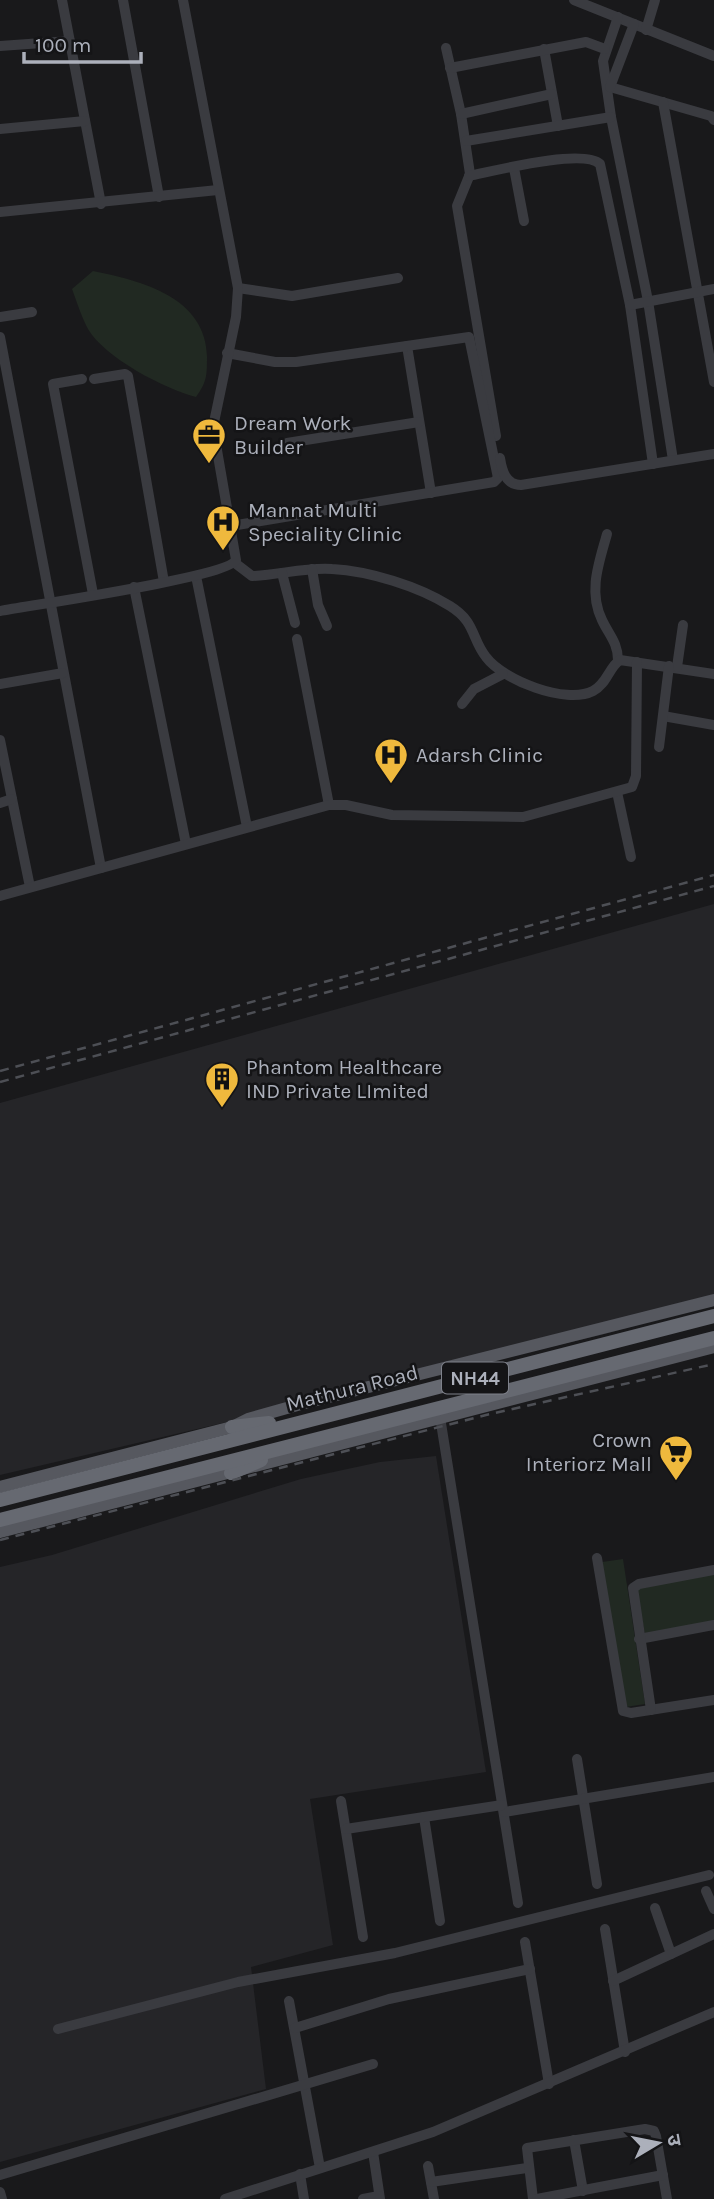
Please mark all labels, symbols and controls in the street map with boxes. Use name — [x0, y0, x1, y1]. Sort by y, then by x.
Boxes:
scale bar — [24, 21, 142, 65]
text: 100 m — [35, 33, 92, 57]
place label: Dream Work Builder — [234, 411, 352, 459]
office icon: Dream Work Builder — [190, 416, 228, 465]
place label: Mannat Multi Speciality Clinic — [248, 498, 402, 546]
hospital icon: Mannat Multi Speciality Clinic — [204, 503, 242, 552]
hospital icon: Adarsh Clinic — [372, 736, 410, 785]
place label: Adarsh Clinic — [416, 743, 543, 767]
place label: Phantom Healthcare IND Private LImited — [246, 1055, 442, 1103]
building icon: Phantom Healthcare IND Private LImited — [203, 1060, 241, 1109]
street label: Mathura Road — [284, 1360, 420, 1416]
road number: NH44 — [442, 1362, 508, 1394]
place label: Crown Interiorz Mall — [526, 1428, 652, 1476]
supermarket icon: Crown Interiorz Mall — [657, 1433, 695, 1482]
north arrow — [623, 2108, 693, 2178]
text: उ — [662, 2133, 686, 2148]

